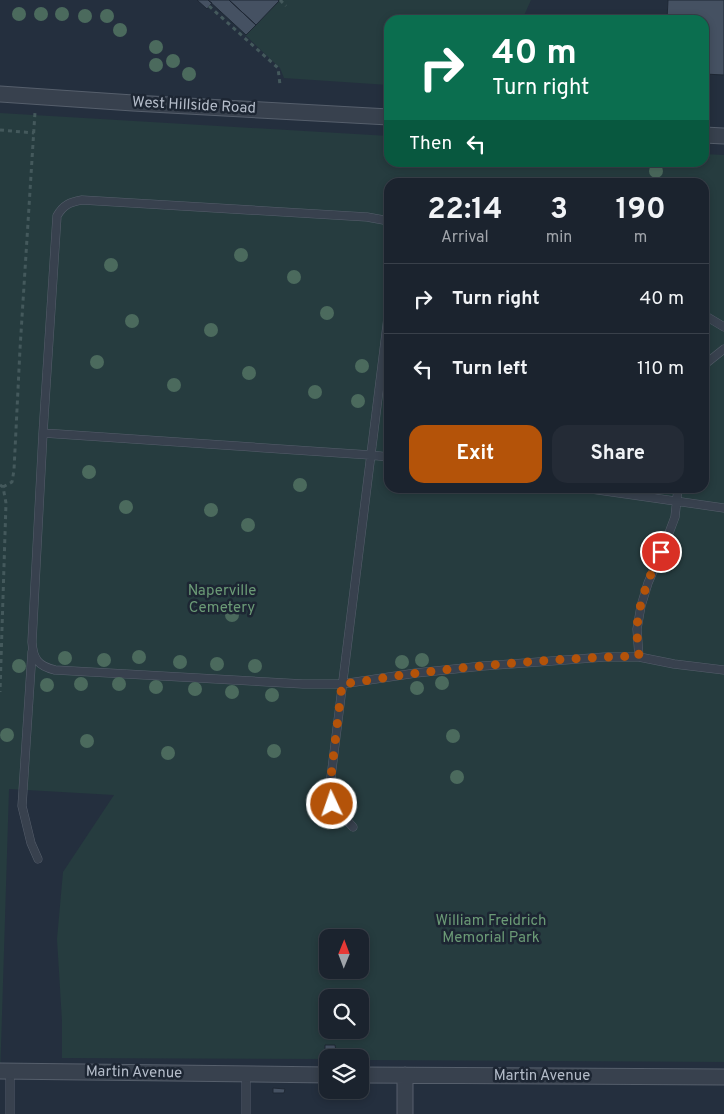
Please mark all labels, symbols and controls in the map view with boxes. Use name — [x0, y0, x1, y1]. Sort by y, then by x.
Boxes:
text: 40 m — [492, 32, 577, 76]
icon: right — [409, 35, 474, 100]
text: Turn right — [492, 75, 589, 102]
street label: West Hillside Road — [132, 93, 256, 119]
icon: left — [462, 130, 490, 158]
text: Then — [409, 132, 452, 156]
text: 22:14 — [427, 192, 502, 229]
text: 3 — [550, 192, 568, 229]
text: 190 — [615, 192, 666, 229]
text: Arrival — [441, 228, 489, 248]
text: min — [546, 228, 572, 248]
text: m — [634, 228, 647, 248]
icon: right — [409, 285, 437, 313]
text: Turn right — [452, 287, 540, 311]
text: 40 m — [639, 287, 684, 311]
icon: left — [409, 355, 437, 383]
text: Turn left — [452, 357, 528, 381]
text: 110 m — [637, 357, 684, 381]
button: Exit — [409, 425, 542, 483]
button: Share — [552, 425, 684, 483]
pin — [640, 531, 682, 573]
icon: arrive — [647, 538, 675, 566]
park label: Naperville Cemetery — [188, 582, 256, 618]
position arrow — [305, 777, 357, 829]
park label: William Freidrich Memorial Park — [436, 912, 546, 948]
north arrow — [319, 929, 369, 979]
map controls — [319, 929, 369, 1099]
button: search — [319, 989, 369, 1039]
button: layers — [319, 1049, 369, 1099]
street label: Martin Avenue — [86, 1063, 182, 1083]
street label: Martin Avenue — [494, 1067, 590, 1086]

